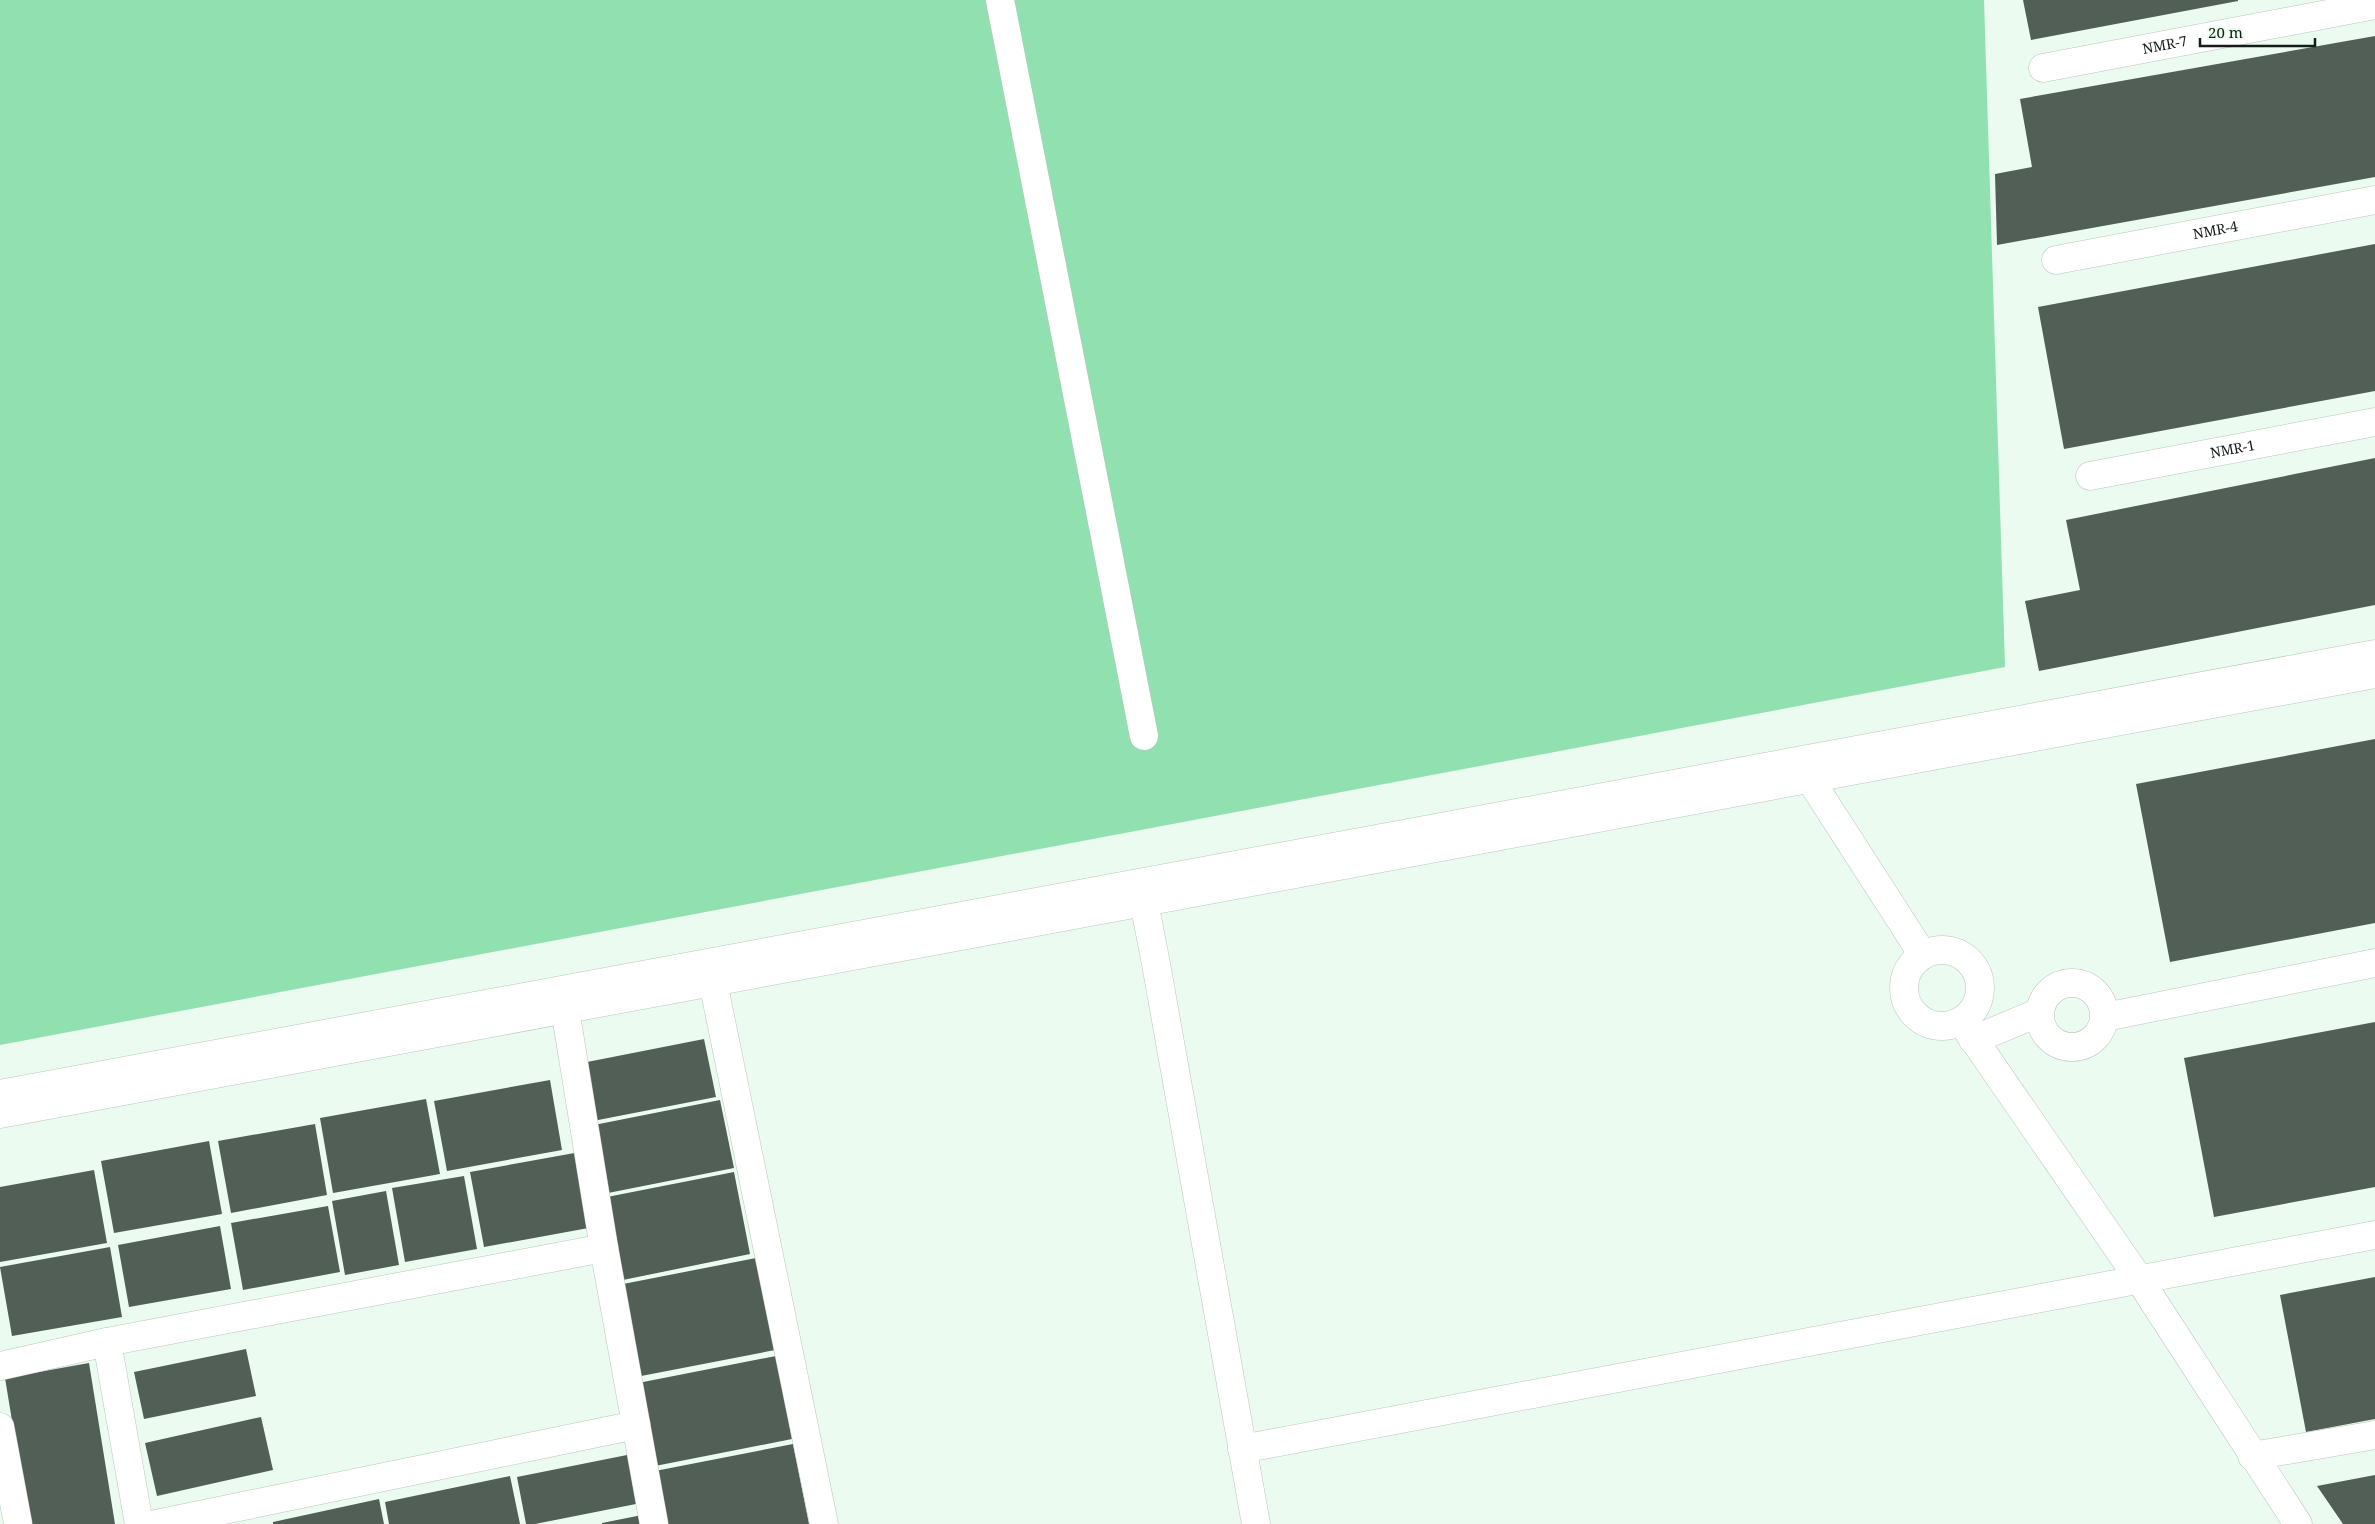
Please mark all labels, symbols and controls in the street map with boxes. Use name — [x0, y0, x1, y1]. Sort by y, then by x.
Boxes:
scale bar — [2200, 15, 2315, 47]
text: 20 m — [2208, 22, 2243, 42]
street label: NMR-7 — [2141, 31, 2189, 58]
street label: NMR-4 — [2191, 216, 2239, 243]
street label: NMR-1 — [2208, 435, 2256, 462]

